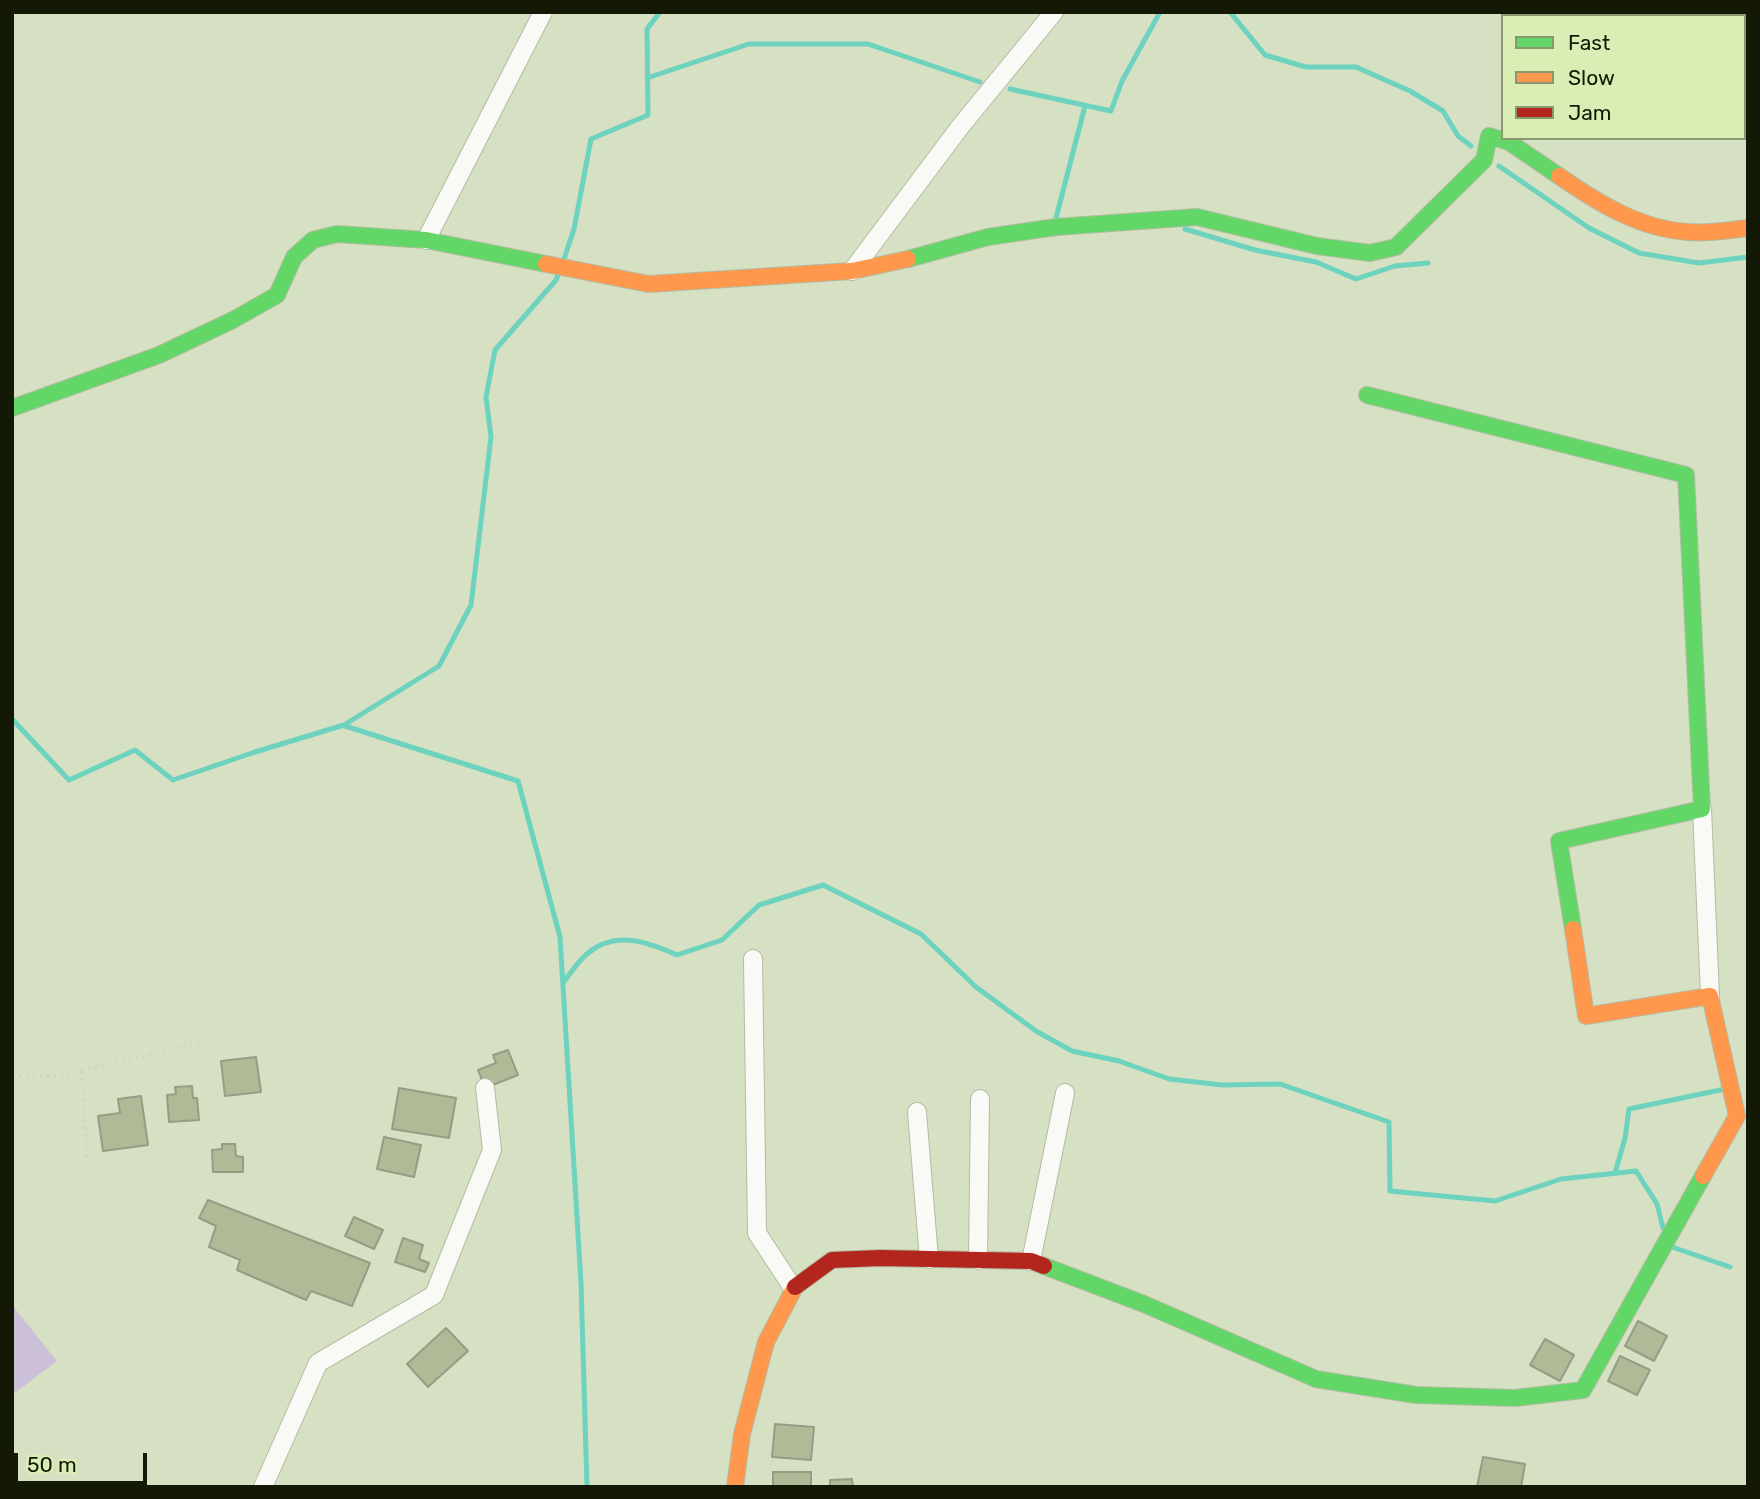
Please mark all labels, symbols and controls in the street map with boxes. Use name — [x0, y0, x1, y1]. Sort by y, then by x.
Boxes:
legend — [1501, 14, 1746, 140]
text: Fast — [1568, 30, 1610, 55]
text: Slow — [1568, 65, 1615, 90]
text: Jam — [1568, 100, 1612, 125]
scale bar — [18, 1440, 150, 1484]
text: 50 m — [27, 1452, 77, 1477]

